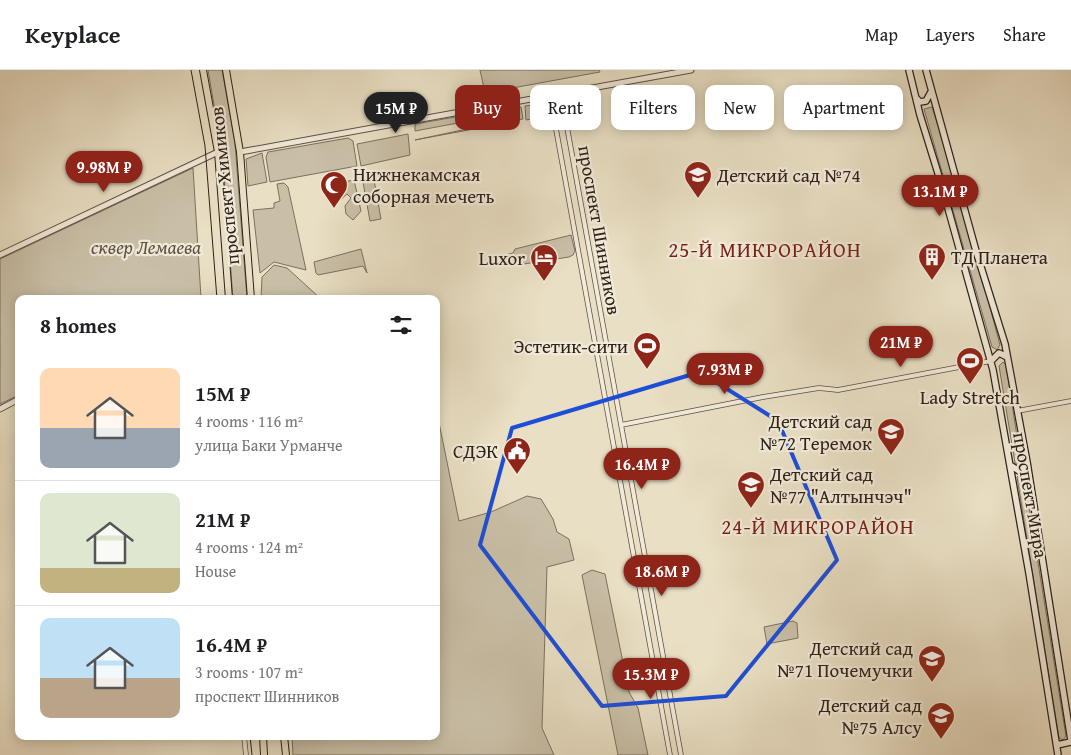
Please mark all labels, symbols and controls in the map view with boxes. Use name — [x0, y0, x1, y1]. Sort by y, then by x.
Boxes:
text: Keyplace — [25, 17, 121, 52]
text: Map — [865, 21, 898, 48]
text: Layers — [926, 21, 975, 48]
text: Share — [1003, 21, 1046, 48]
chip: Buy — [455, 85, 520, 130]
chip: Rent — [530, 85, 601, 130]
chip: Filters — [611, 85, 695, 130]
chip: New — [705, 85, 774, 130]
chip: Apartment — [784, 85, 903, 130]
pin: 15M ₽ — [361, 92, 431, 134]
text: 15M ₽ — [375, 96, 417, 120]
street label: проспект Химиков — [202, 106, 246, 266]
street label: проспект Шинников — [571, 143, 629, 317]
pin: 9.98M ₽ — [58, 150, 150, 193]
text: 9.98M ₽ — [77, 155, 131, 179]
place label: Нижнекамская соборная мечеть — [353, 160, 494, 210]
school or university icon: Детский сад №74 — [683, 160, 713, 199]
place label: Детский сад №74 — [716, 161, 861, 189]
mosque icon: Нижнекамская соборная мечеть — [319, 170, 349, 209]
pin: 13.1M ₽ — [894, 174, 986, 217]
text: 13.1M ₽ — [913, 179, 967, 203]
park label: сквер Лемаева — [91, 233, 201, 261]
district label: 25-Й МИКРОРАЙОН — [668, 234, 862, 265]
building icon: ТД Планета — [917, 242, 947, 281]
hotel icon: Luxor — [529, 243, 559, 282]
place label: ТД Планета — [951, 243, 1048, 271]
place label: Luxor — [479, 244, 525, 272]
text: 8 homes — [40, 310, 116, 341]
icon: filters — [387, 311, 415, 339]
pin: 21M ₽ — [866, 326, 936, 368]
text: 21M ₽ — [880, 330, 922, 354]
sports icon: Эстетик-сити — [632, 331, 662, 370]
place label: Эстетик-сити — [513, 332, 628, 360]
sports icon: Lady Stretch — [955, 346, 985, 385]
pin: 7.93M ₽ — [679, 352, 771, 395]
text: 7.93M ₽ — [698, 357, 752, 381]
text: 15M ₽ — [195, 378, 250, 409]
place label: Lady Stretch — [920, 383, 1020, 411]
icon: home — [80, 388, 140, 448]
place label: Детский сад №72 Теремок — [760, 407, 872, 457]
text: 4 rooms · 116 m² — [195, 409, 303, 433]
school or university icon: Детский сад №72 Теремок — [876, 417, 906, 456]
street label: проспект Мира — [1006, 430, 1056, 560]
text: улица Баки Урманче — [195, 433, 343, 457]
public building icon: СДЭК — [502, 436, 532, 475]
place label: СДЭК — [453, 437, 498, 465]
pin: 16.4M ₽ — [596, 448, 688, 490]
text: 16.4M ₽ — [615, 452, 669, 476]
place label: Детский сад №77 "Алтынчэч" — [769, 460, 912, 510]
school or university icon: Детский сад №77 "Алтынчэч" — [736, 470, 766, 509]
text: 21M ₽ — [195, 504, 250, 535]
district label: 24-Й МИКРОРАЙОН — [721, 511, 915, 542]
icon: home — [80, 513, 140, 573]
text: 4 rooms · 124 m² — [195, 535, 303, 559]
pin: 18.6M ₽ — [616, 554, 708, 597]
text: House — [195, 559, 236, 583]
text: 18.6M ₽ — [635, 559, 689, 583]
text: 16.4M ₽ — [195, 629, 267, 660]
place label: Детский сад №71 Почемучки — [777, 634, 913, 684]
icon: home — [80, 638, 140, 698]
school or university icon: Детский сад №71 Почемучки — [917, 644, 947, 683]
pin: 15.3M ₽ — [605, 658, 697, 700]
text: 3 rooms · 107 m² — [195, 660, 303, 684]
text: 15.3M ₽ — [624, 662, 678, 686]
text: проспект Шинников — [195, 684, 339, 708]
place label: Детский сад №75 Алсу — [818, 691, 922, 741]
school or university icon: Детский сад №75 Алсу — [926, 701, 956, 740]

